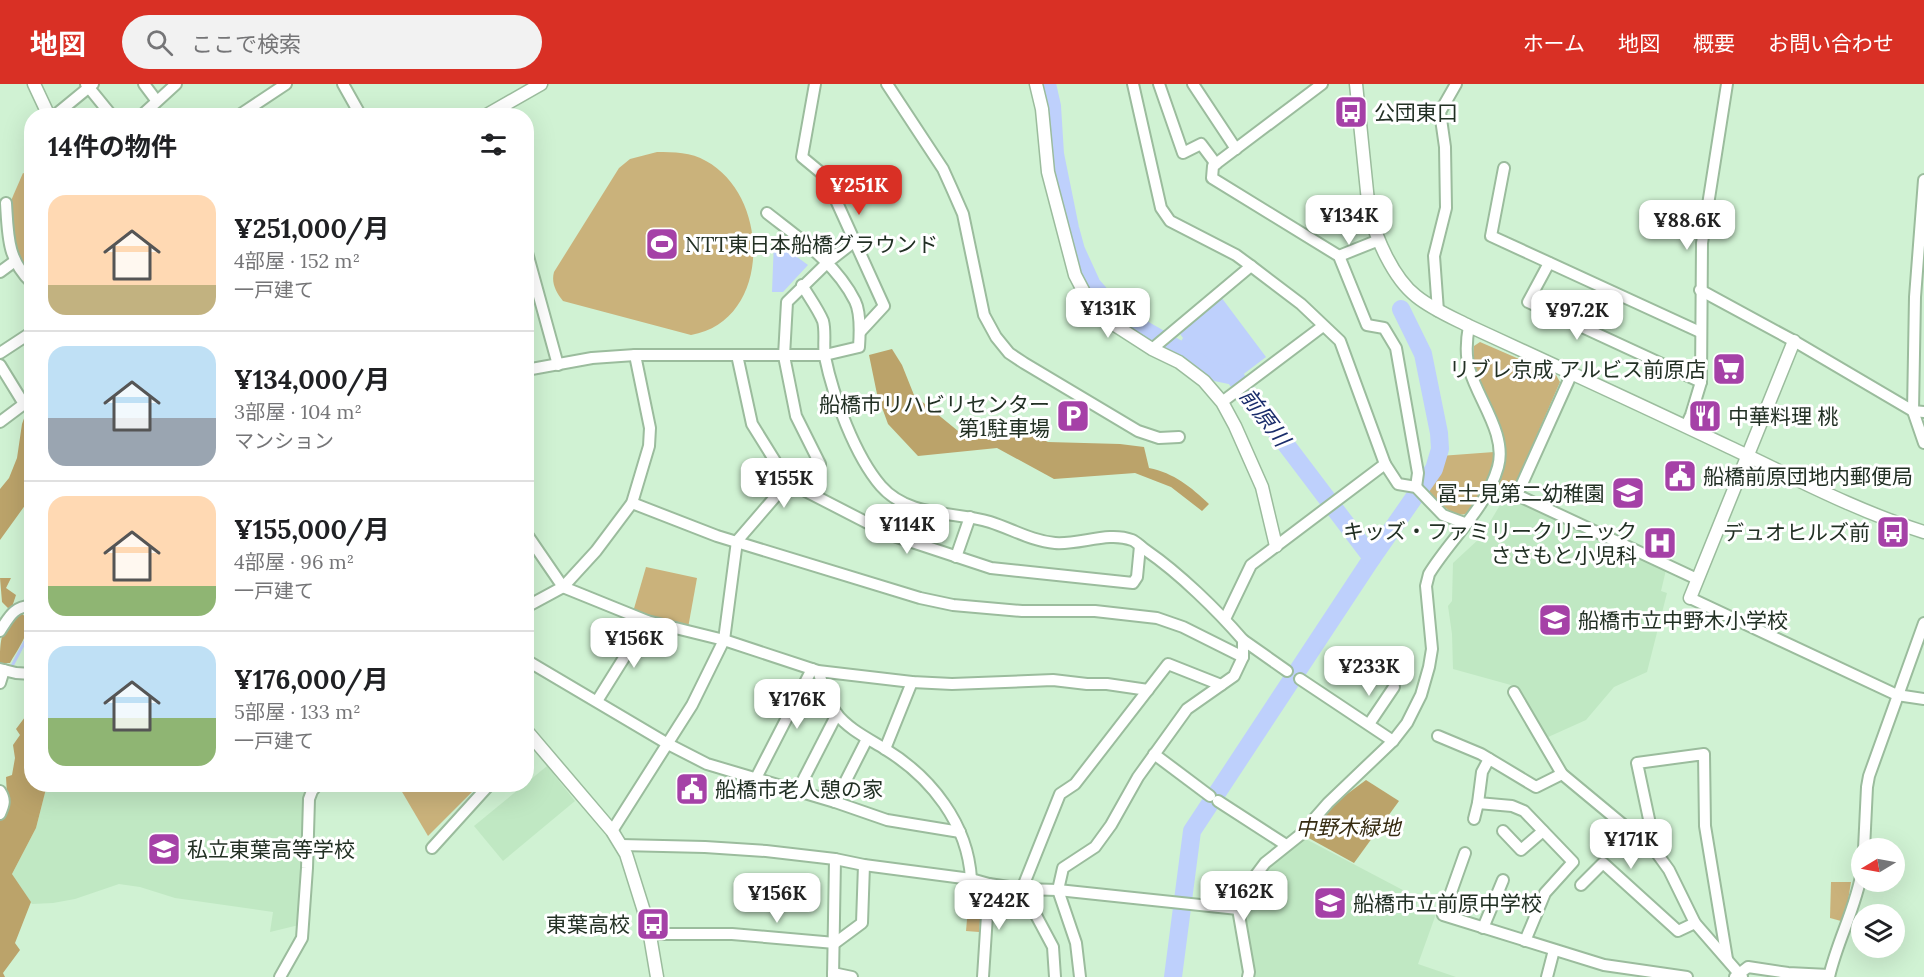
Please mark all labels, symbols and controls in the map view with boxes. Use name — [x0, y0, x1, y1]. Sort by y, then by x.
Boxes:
search box — [122, 15, 542, 69]
text: 地図 — [30, 26, 86, 62]
icon: search — [143, 26, 176, 59]
text: ここで検索 — [191, 30, 301, 58]
text: ホーム — [1523, 30, 1585, 57]
text: 地図 — [1618, 30, 1660, 57]
text: 概要 — [1693, 30, 1735, 57]
text: お問い合わせ — [1768, 30, 1894, 57]
bus stop icon: 公団東口 — [1333, 94, 1369, 130]
place label: 公団東口 — [1374, 99, 1458, 126]
icon: filters — [477, 128, 510, 161]
text: 14件の物件 — [48, 130, 177, 163]
pin: ¥251K — [817, 165, 901, 216]
text: ¥251K — [830, 172, 888, 197]
pin: ¥134K — [1307, 195, 1391, 246]
pin: ¥88.6K — [1638, 200, 1736, 251]
text: ¥134K — [1320, 202, 1378, 227]
text: ¥88.6K — [1653, 207, 1721, 232]
text: ¥251,000/月 — [234, 212, 389, 245]
icon: home — [96, 219, 168, 291]
sports icon: NTT東日本船橋グラウンド — [644, 226, 680, 262]
place label: NTT東日本船橋グラウンド — [685, 231, 938, 258]
text: 4部屋 · 152 m² — [234, 248, 360, 273]
text: 一戸建て — [234, 277, 314, 302]
pin: ¥131K — [1066, 288, 1150, 339]
pin: ¥97.2K — [1528, 290, 1626, 341]
text: ¥131K — [1080, 295, 1136, 320]
text: ¥97.2K — [1545, 297, 1609, 322]
supermarket icon: リブレ京成 アルビス前原店 — [1711, 351, 1747, 387]
place label: リブレ京成 アルビス前原店 — [1449, 356, 1706, 383]
text: ¥134,000/月 — [234, 363, 390, 396]
icon: home — [96, 370, 168, 442]
water label: 前原川 — [1234, 382, 1297, 453]
place label: 船橋市リハビリセンター 第1駐車場 — [819, 391, 1050, 442]
parking icon: 船橋市リハビリセンター 第1駐車場 — [1055, 398, 1091, 434]
restaurant icon: 中華料理 桃 — [1687, 398, 1723, 434]
text: 3部屋 · 104 m² — [234, 399, 362, 424]
place label: 中華料理 桃 — [1728, 403, 1839, 430]
text: マンション — [234, 428, 334, 453]
pin: ¥155K — [742, 458, 826, 509]
public building icon: 船橋前原団地内郵便局 — [1662, 458, 1698, 494]
place label: 船橋前原団地内郵便局 — [1703, 463, 1913, 490]
text: ¥155K — [755, 465, 813, 490]
school or university icon: 冨士見第二幼稚園 — [1610, 475, 1646, 511]
place label: 冨士見第二幼稚園 — [1437, 480, 1605, 507]
pin: ¥114K — [865, 504, 949, 555]
text: ¥114K — [879, 511, 935, 536]
text: ¥155,000/月 — [234, 513, 390, 546]
bus stop icon: デュオヒルズ前 — [1875, 514, 1911, 550]
place label: キッズ・ファミリークリニック ささもと小児科 — [1343, 518, 1637, 569]
place label: デュオヒルズ前 — [1723, 519, 1870, 546]
icon: home — [96, 520, 168, 592]
hospital icon: キッズ・ファミリークリニック ささもと小児科 — [1642, 525, 1678, 561]
text: 4部屋 · 96 m² — [234, 549, 354, 574]
text: 一戸建て — [234, 578, 314, 603]
school or university icon: 船橋市立中野木小学校 — [1537, 602, 1573, 638]
place label: 船橋市立中野木小学校 — [1578, 607, 1788, 634]
pin: ¥156K — [592, 618, 676, 669]
text: ¥156K — [604, 625, 664, 650]
pin: ¥233K — [1327, 646, 1411, 697]
text: ¥233K — [1338, 653, 1400, 678]
text: ¥176,000/月 — [234, 663, 389, 696]
icon: home — [96, 670, 168, 742]
pin: ¥176K — [755, 679, 839, 730]
text: ¥176K — [768, 686, 826, 711]
text: 5部屋 · 133 m² — [234, 699, 361, 724]
text: 一戸建て — [234, 728, 314, 753]
public building icon: 船橋市老人憩の家 — [674, 771, 710, 807]
place label: 船橋市老人憩の家 — [715, 776, 883, 803]
park label: 中野木緑地 — [1296, 814, 1402, 841]
pin: ¥171K — [1589, 819, 1673, 870]
text: ¥171K — [1604, 826, 1658, 851]
school or university icon: 私立東葉高等学校 — [146, 831, 182, 867]
place label: 私立東葉高等学校 — [187, 836, 355, 863]
north arrow — [1851, 838, 1905, 892]
map controls — [1851, 838, 1905, 958]
pin: ¥162K — [1202, 871, 1286, 922]
pin: ¥156K — [735, 873, 819, 924]
text: ¥162K — [1215, 878, 1273, 903]
text: ¥156K — [747, 880, 807, 905]
pin: ¥242K — [957, 880, 1041, 931]
school or university icon: 船橋市立前原中学校 — [1312, 885, 1348, 921]
text: ¥242K — [969, 887, 1029, 912]
place label: 船橋市立前原中学校 — [1353, 890, 1542, 917]
button: layers — [1851, 904, 1905, 958]
bus stop icon: 東葉高校 — [635, 906, 671, 942]
place label: 東葉高校 — [546, 911, 630, 938]

